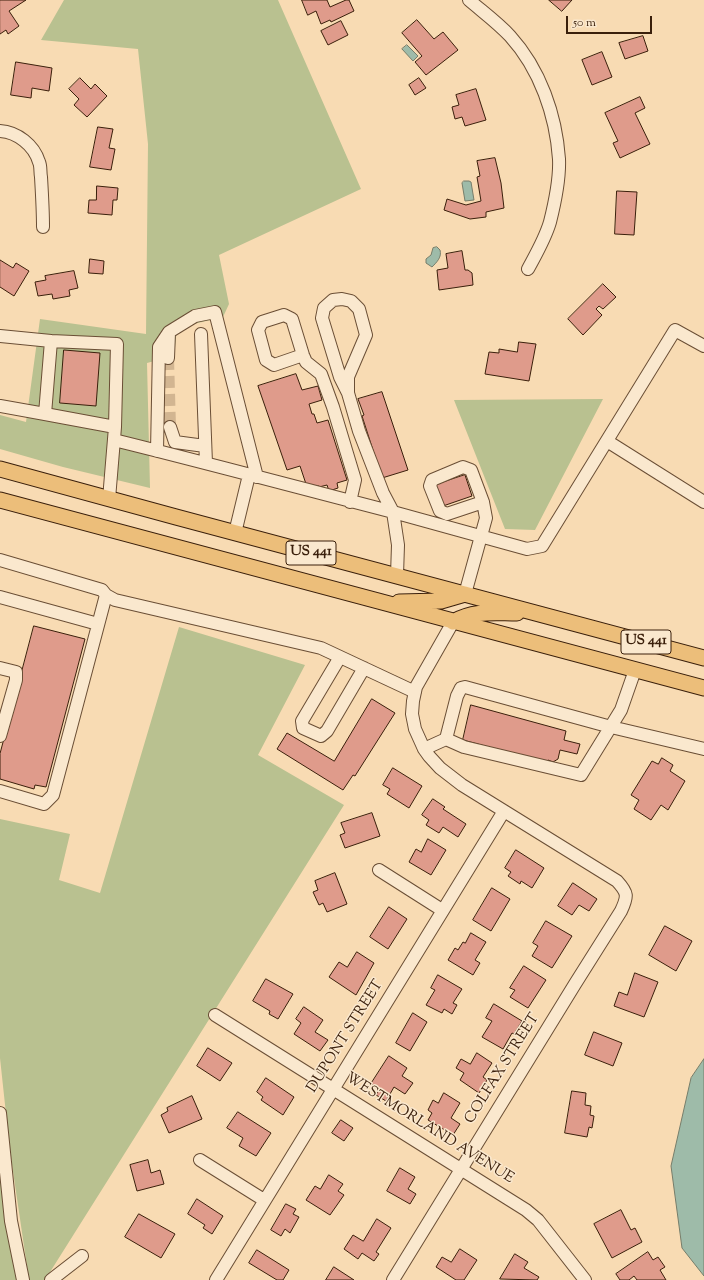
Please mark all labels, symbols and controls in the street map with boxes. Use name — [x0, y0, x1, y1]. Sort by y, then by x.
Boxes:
scale bar — [568, 8, 654, 34]
text: 50 m — [573, 14, 596, 32]
road number: US 441 — [286, 541, 336, 565]
road number: US 441 — [621, 630, 671, 654]
street label: DUPONT STREET — [304, 977, 388, 1097]
street label: COLFAX STREET — [462, 1010, 544, 1128]
street label: WESTMORLAND AVENUE — [342, 1070, 516, 1188]

